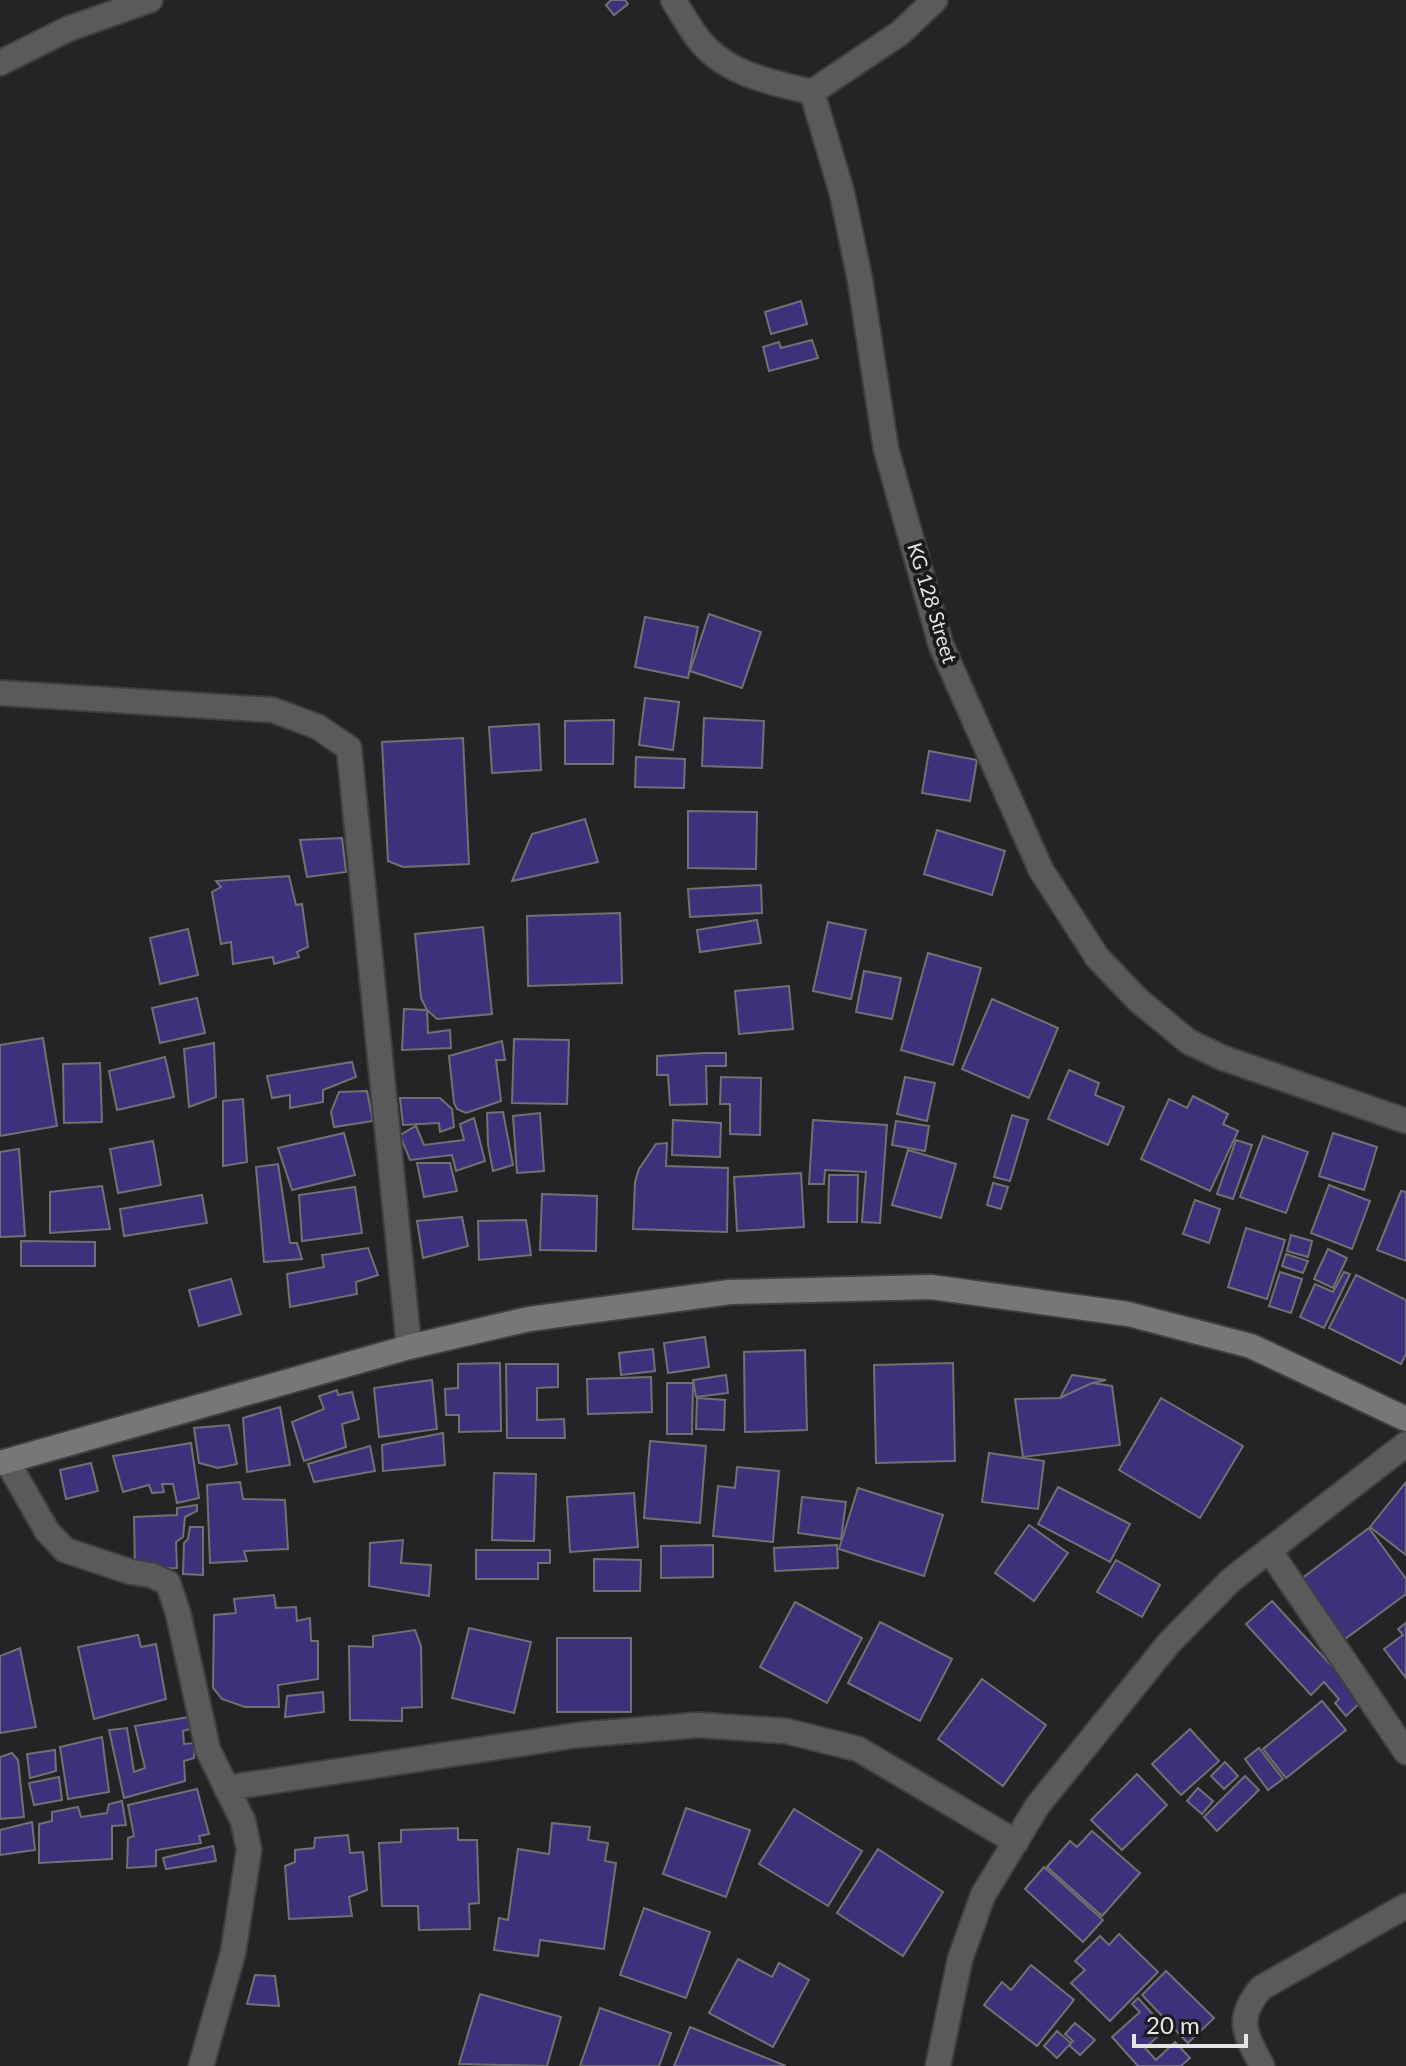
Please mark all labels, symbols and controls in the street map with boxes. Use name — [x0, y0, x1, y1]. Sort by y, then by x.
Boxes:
street label: KG 128 Street — [903, 540, 963, 666]
scale bar — [1134, 1998, 1246, 2048]
text: 20 m — [1146, 2010, 1200, 2039]

